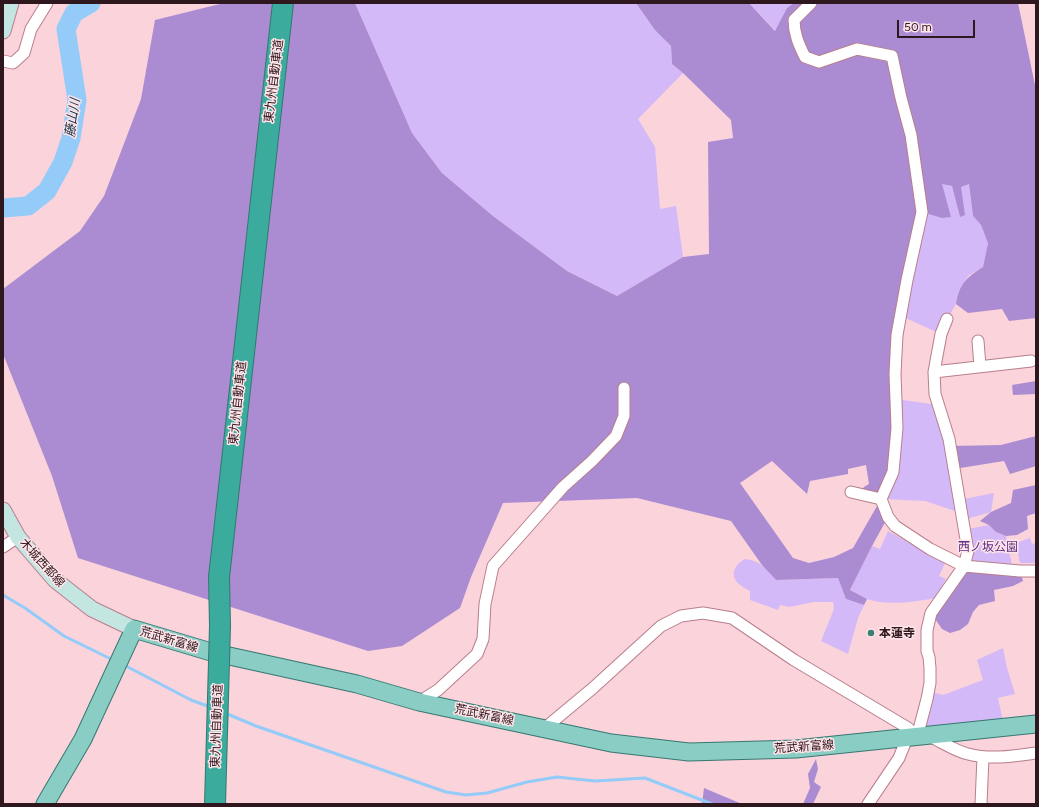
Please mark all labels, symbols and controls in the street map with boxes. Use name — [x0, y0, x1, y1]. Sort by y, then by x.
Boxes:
scale bar — [899, 12, 977, 38]
text: 50 m — [904, 20, 932, 34]
street label: 東九州自動車道 — [262, 38, 286, 124]
water label: 藤山川 — [63, 98, 83, 138]
street label: 東九州自動車道 — [226, 360, 250, 446]
street label: 木城西都線 — [17, 536, 67, 590]
park label: 西ノ坂公園 — [958, 540, 1018, 554]
street label: 荒武新富線 — [138, 624, 200, 656]
place label: 本蓮寺 — [879, 626, 915, 640]
marker: 本蓮寺 — [866, 628, 876, 638]
street label: 東九州自動車道 — [208, 684, 226, 768]
street label: 荒武新富線 — [453, 702, 515, 728]
street label: 荒武新富線 — [774, 738, 834, 756]

